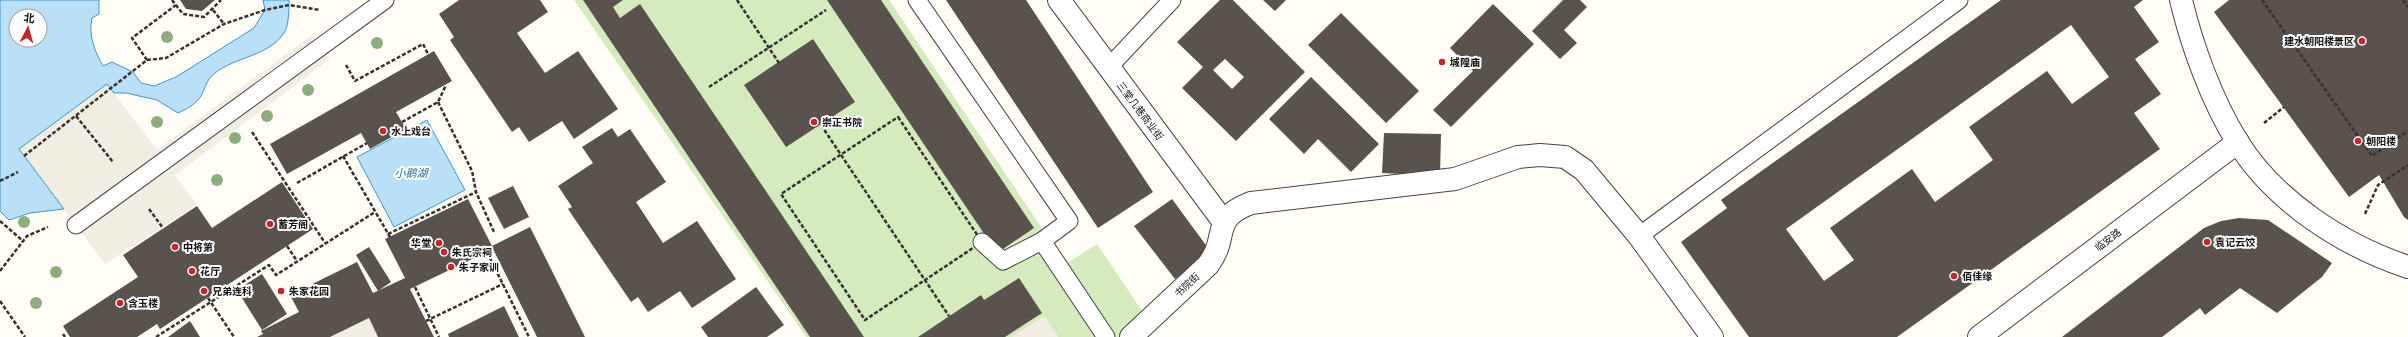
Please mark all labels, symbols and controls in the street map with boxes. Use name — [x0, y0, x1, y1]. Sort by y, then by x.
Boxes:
north arrow — [8, 8, 48, 48]
text: 北 — [23, 11, 35, 27]
place label: 建水朝阳楼景区 — [2284, 35, 2354, 48]
marker: 建水朝阳楼景区 — [2357, 36, 2367, 46]
place label: 城隍庙 — [1450, 56, 1480, 69]
marker: 城隍庙 — [1437, 57, 1447, 67]
street label: 三堂几巷商业街 — [1114, 79, 1166, 143]
place label: 崇正书院 — [822, 116, 862, 129]
marker: 崇正书院 — [809, 117, 819, 127]
place label: 水上戏台 — [391, 125, 431, 138]
marker: 水上戏台 — [378, 126, 388, 136]
place label: 朝阳楼 — [2366, 135, 2396, 148]
marker: 朝阳楼 — [2353, 136, 2363, 146]
water label: 小鹅湖 — [395, 166, 429, 181]
place label: 蓄芳阁 — [278, 218, 308, 231]
marker: 蓄芳阁 — [265, 219, 275, 229]
street label: 临安路 — [2092, 226, 2124, 254]
place label: 袁记云饺 — [2214, 236, 2256, 249]
place label: 华堂 — [411, 237, 431, 250]
marker: 袁记云饺 — [2202, 237, 2212, 247]
marker: 华堂 — [434, 238, 444, 248]
place label: 中将第 — [183, 241, 213, 254]
marker: 中将第 — [170, 242, 180, 252]
place label: 朱氏宗祠 — [452, 246, 492, 259]
marker: 朱氏宗祠 — [439, 247, 449, 257]
place label: 朱子家训 — [459, 261, 499, 274]
marker: 朱子家训 — [446, 262, 456, 272]
place label: 花厅 — [200, 265, 220, 278]
marker: 花厅 — [187, 266, 197, 276]
street label: 书院街 — [1172, 270, 1202, 300]
place label: 佰佳缘 — [1962, 270, 1992, 283]
marker: 佰佳缘 — [1949, 271, 1959, 281]
place label: 兄弟连科 — [212, 285, 252, 298]
place label: 朱家花园 — [289, 285, 329, 298]
marker: 兄弟连科 — [199, 286, 209, 296]
marker: 朱家花园 — [276, 286, 286, 296]
place label: 含玉楼 — [128, 297, 158, 310]
marker: 含玉楼 — [115, 298, 125, 308]

